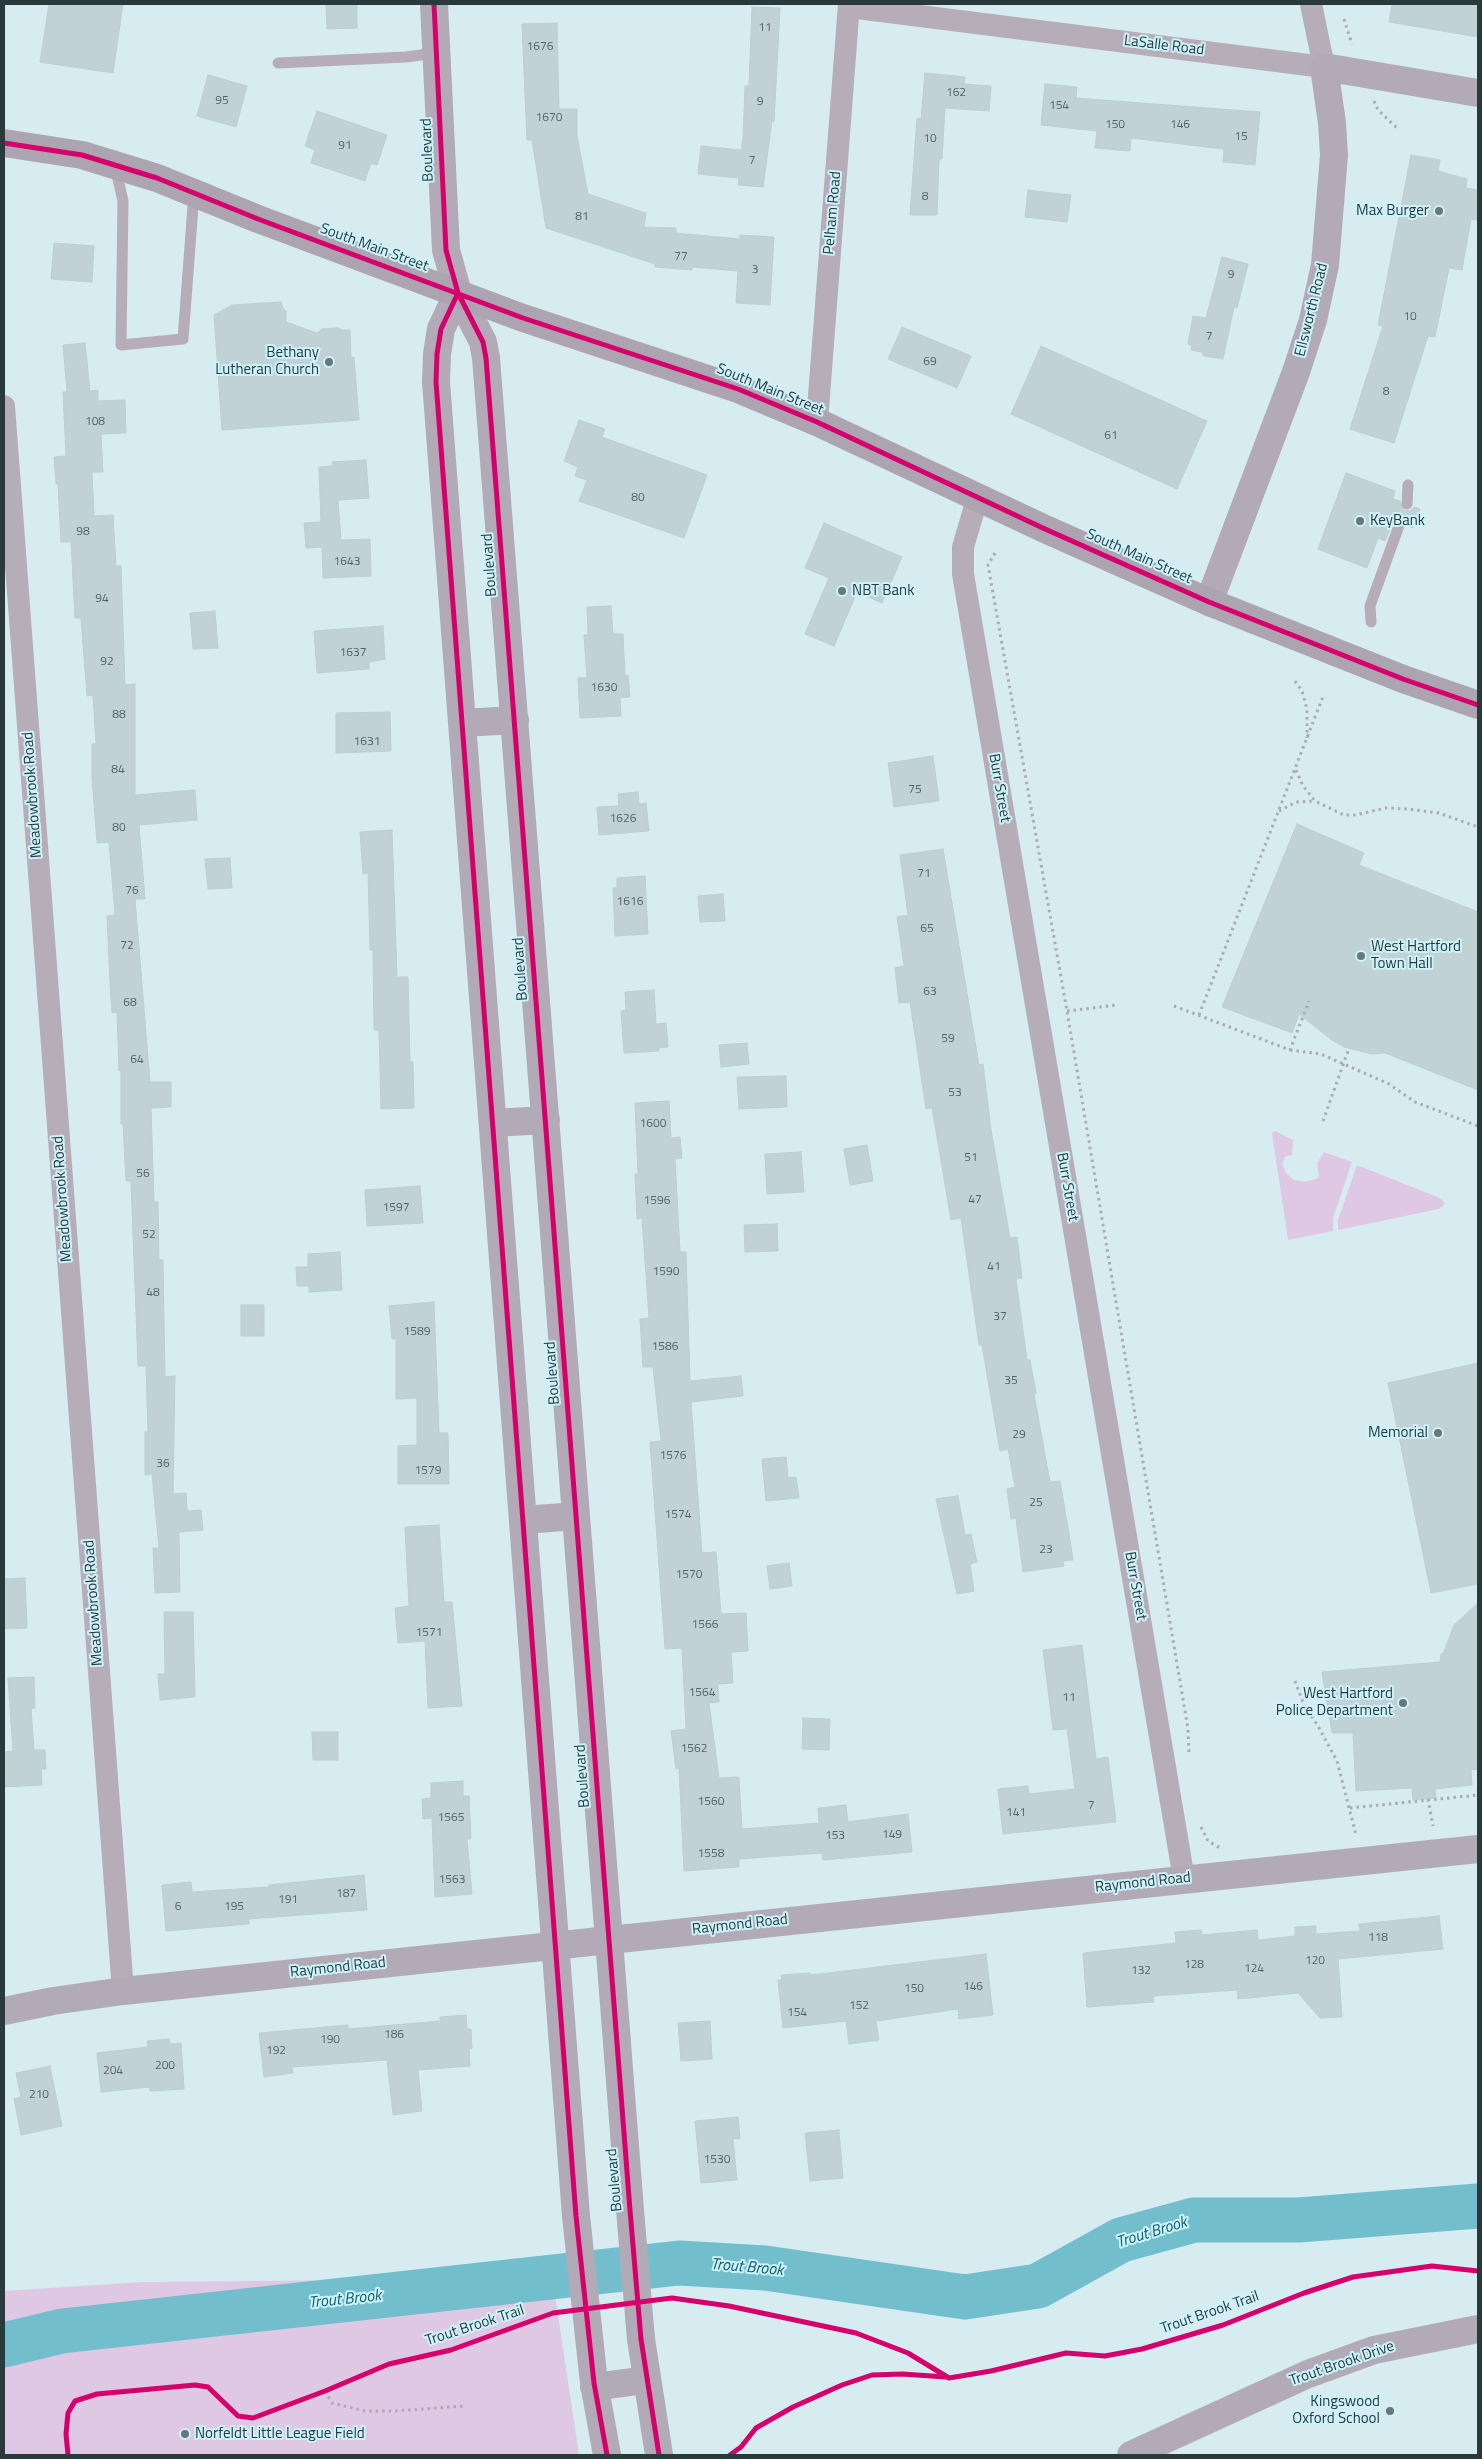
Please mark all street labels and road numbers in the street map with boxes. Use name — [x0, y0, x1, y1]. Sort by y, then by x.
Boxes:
street label: LaSalle Road — [1123, 32, 1205, 60]
street label: Boulevard — [418, 118, 438, 182]
street label: Pelham Road — [820, 170, 846, 256]
street label: South Main Street — [317, 220, 431, 276]
street label: Ellsworth Road — [1292, 261, 1332, 359]
street label: South Main Street — [714, 360, 826, 420]
street label: South Main Street — [1083, 526, 1195, 588]
street label: Boulevard — [479, 533, 501, 597]
street label: Meadowbrook Road — [20, 731, 46, 859]
street label: Burr Street — [984, 752, 1014, 824]
street label: Boulevard — [510, 937, 532, 1001]
street label: Meadowbrook Road — [50, 1135, 76, 1263]
street label: Burr Street — [1052, 1151, 1082, 1223]
street label: Boulevard — [542, 1341, 564, 1405]
street label: Meadowbrook Road — [81, 1539, 107, 1667]
street label: Burr Street — [1120, 1550, 1150, 1622]
street label: Boulevard — [572, 1744, 594, 1808]
street label: Raymond Road — [1094, 1869, 1192, 1897]
street label: Raymond Road — [691, 1911, 789, 1939]
street label: Raymond Road — [289, 1954, 387, 1982]
street label: Boulevard — [603, 2148, 627, 2212]
street label: Trout Brook Trail — [1158, 2288, 1262, 2338]
street label: Trout Brook Trail — [423, 2302, 527, 2350]
street label: Trout Brook Drive — [1287, 2338, 1397, 2390]

